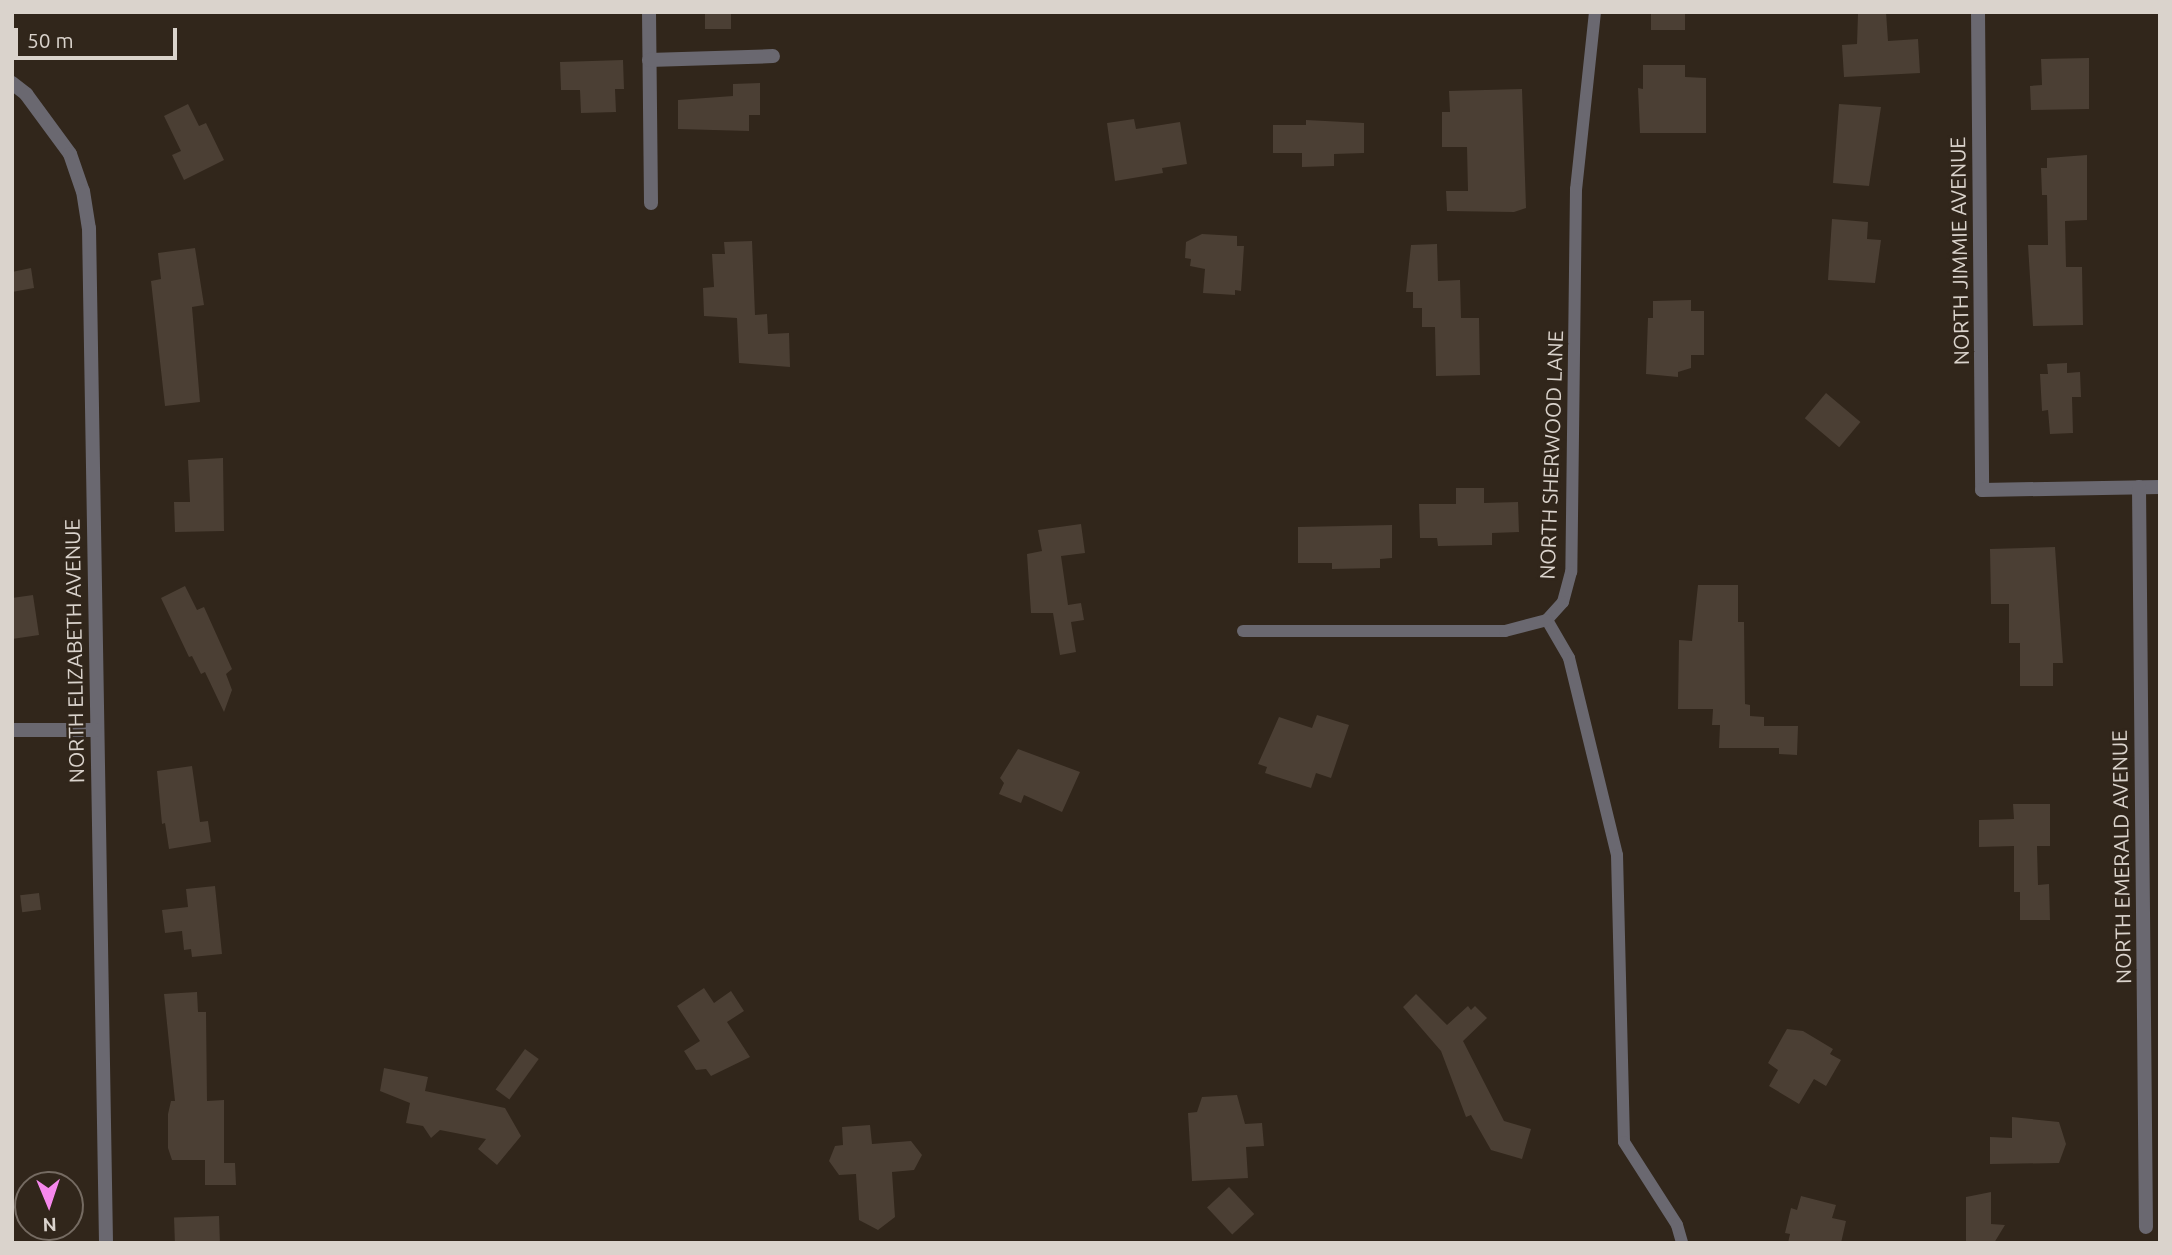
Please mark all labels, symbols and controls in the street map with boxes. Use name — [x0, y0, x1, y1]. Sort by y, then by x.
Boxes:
scale bar — [18, 14, 180, 58]
text: 50 m — [27, 28, 74, 52]
street label: NORTH JIMMIE AVENUE — [1944, 137, 1974, 365]
street label: NORTH SHERWOOD LANE — [1534, 330, 1568, 580]
street label: NORTH ELIZABETH AVENUE — [59, 519, 89, 783]
street label: NORTH EMERALD AVENUE — [2106, 730, 2136, 984]
north arrow — [14, 1171, 84, 1241]
text: N — [42, 1214, 57, 1236]

